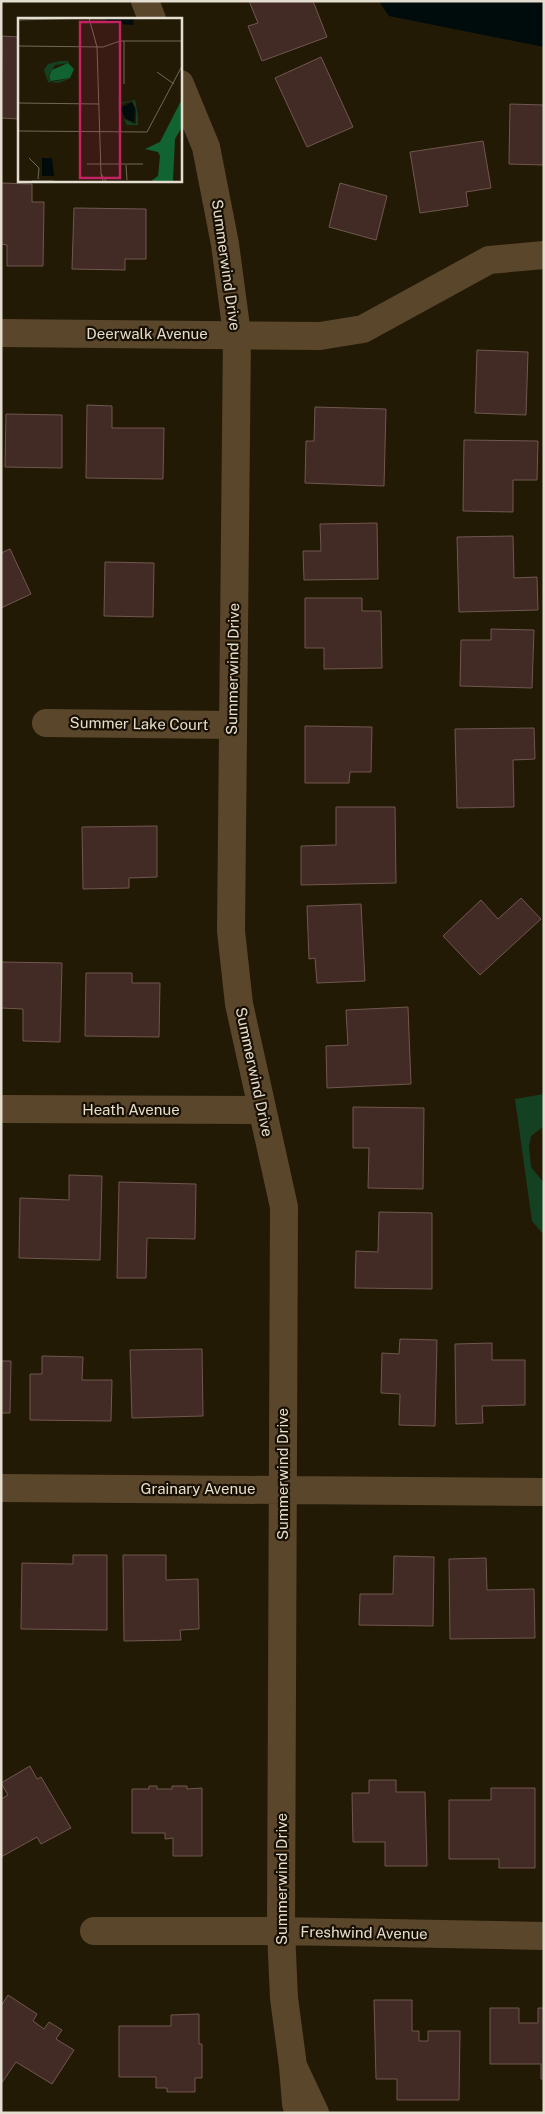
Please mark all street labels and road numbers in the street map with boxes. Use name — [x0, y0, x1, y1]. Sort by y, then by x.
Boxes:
street label: Summerwind Drive — [209, 198, 244, 331]
street label: Deerwalk Avenue — [86, 325, 208, 342]
street label: Summerwind Drive — [223, 603, 242, 735]
street label: Summer Lake Court — [70, 714, 209, 733]
street label: Summerwind Drive — [232, 1006, 277, 1138]
street label: Heath Avenue — [82, 1101, 180, 1118]
street label: Summerwind Drive — [274, 1408, 291, 1540]
street label: Grainary Avenue — [141, 1480, 255, 1497]
street label: Summerwind Drive — [273, 1813, 290, 1945]
street label: Freshwind Avenue — [300, 1923, 428, 1942]

